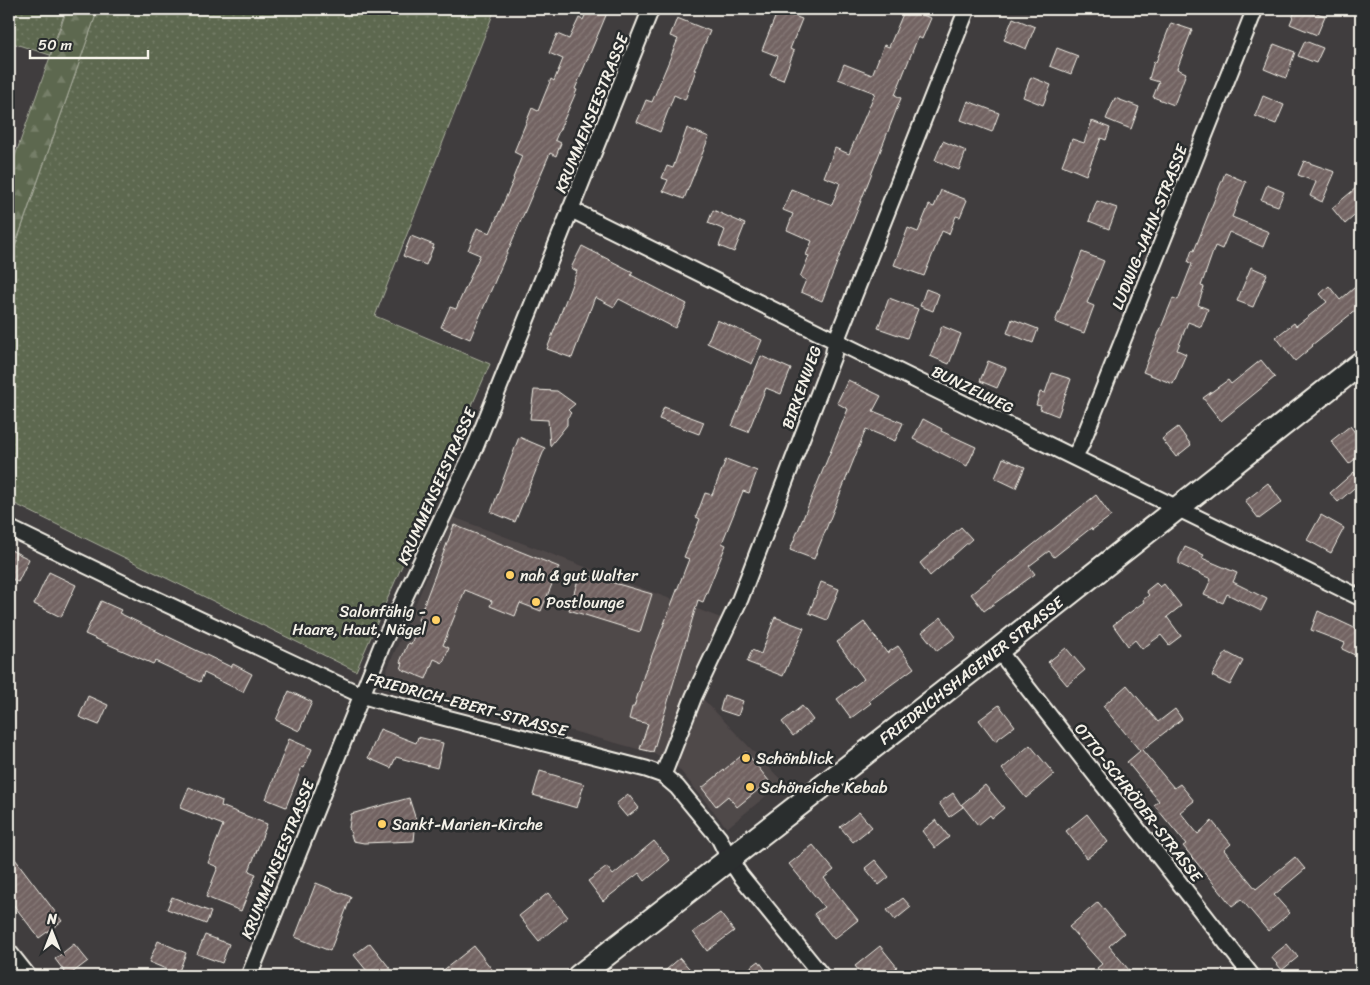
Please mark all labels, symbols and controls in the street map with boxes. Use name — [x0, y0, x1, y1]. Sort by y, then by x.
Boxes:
scale bar — [30, 28, 148, 60]
street label: KRUMMENSEESTRASSE — [546, 28, 637, 197]
text: 50 m — [38, 32, 73, 58]
street label: LUDWIG-JAHN-STRASSE — [1103, 139, 1196, 314]
street label: BIRKENWEG — [773, 341, 830, 433]
street label: BUNZELWEG — [926, 357, 1019, 422]
street label: KRUMMENSEESTRASSE — [389, 402, 485, 570]
place label: nah & gut Walter — [520, 561, 639, 590]
marker: nah & gut Walter — [504, 569, 516, 581]
place label: Postlounge — [546, 588, 624, 617]
street label: FRIEDRICHSHAGENER STRASSE — [872, 588, 1071, 752]
marker: Postlounge — [530, 596, 542, 608]
place label: Salonfähig - Haare, Haut, Nägel — [292, 597, 426, 644]
marker: Salonfähig - Haare, Haut, Nägel — [430, 614, 442, 626]
street label: FRIEDRICH-EBERT-STRASSE — [363, 664, 572, 746]
street label: OTTO-SCHRÖDER-STRASSE — [1067, 716, 1211, 889]
place label: Schönblick — [756, 744, 834, 773]
marker: Schönblick — [740, 752, 752, 764]
place label: Schöneiche Kebab — [760, 773, 888, 802]
street label: KRUMMENSEESTRASSE — [232, 774, 323, 943]
marker: Schöneiche Kebab — [744, 781, 756, 793]
place label: Sankt-Marien-Kirche — [392, 810, 543, 839]
marker: Sankt-Marien-Kirche — [376, 818, 388, 830]
text: N — [46, 907, 57, 932]
north arrow — [28, 908, 78, 958]

